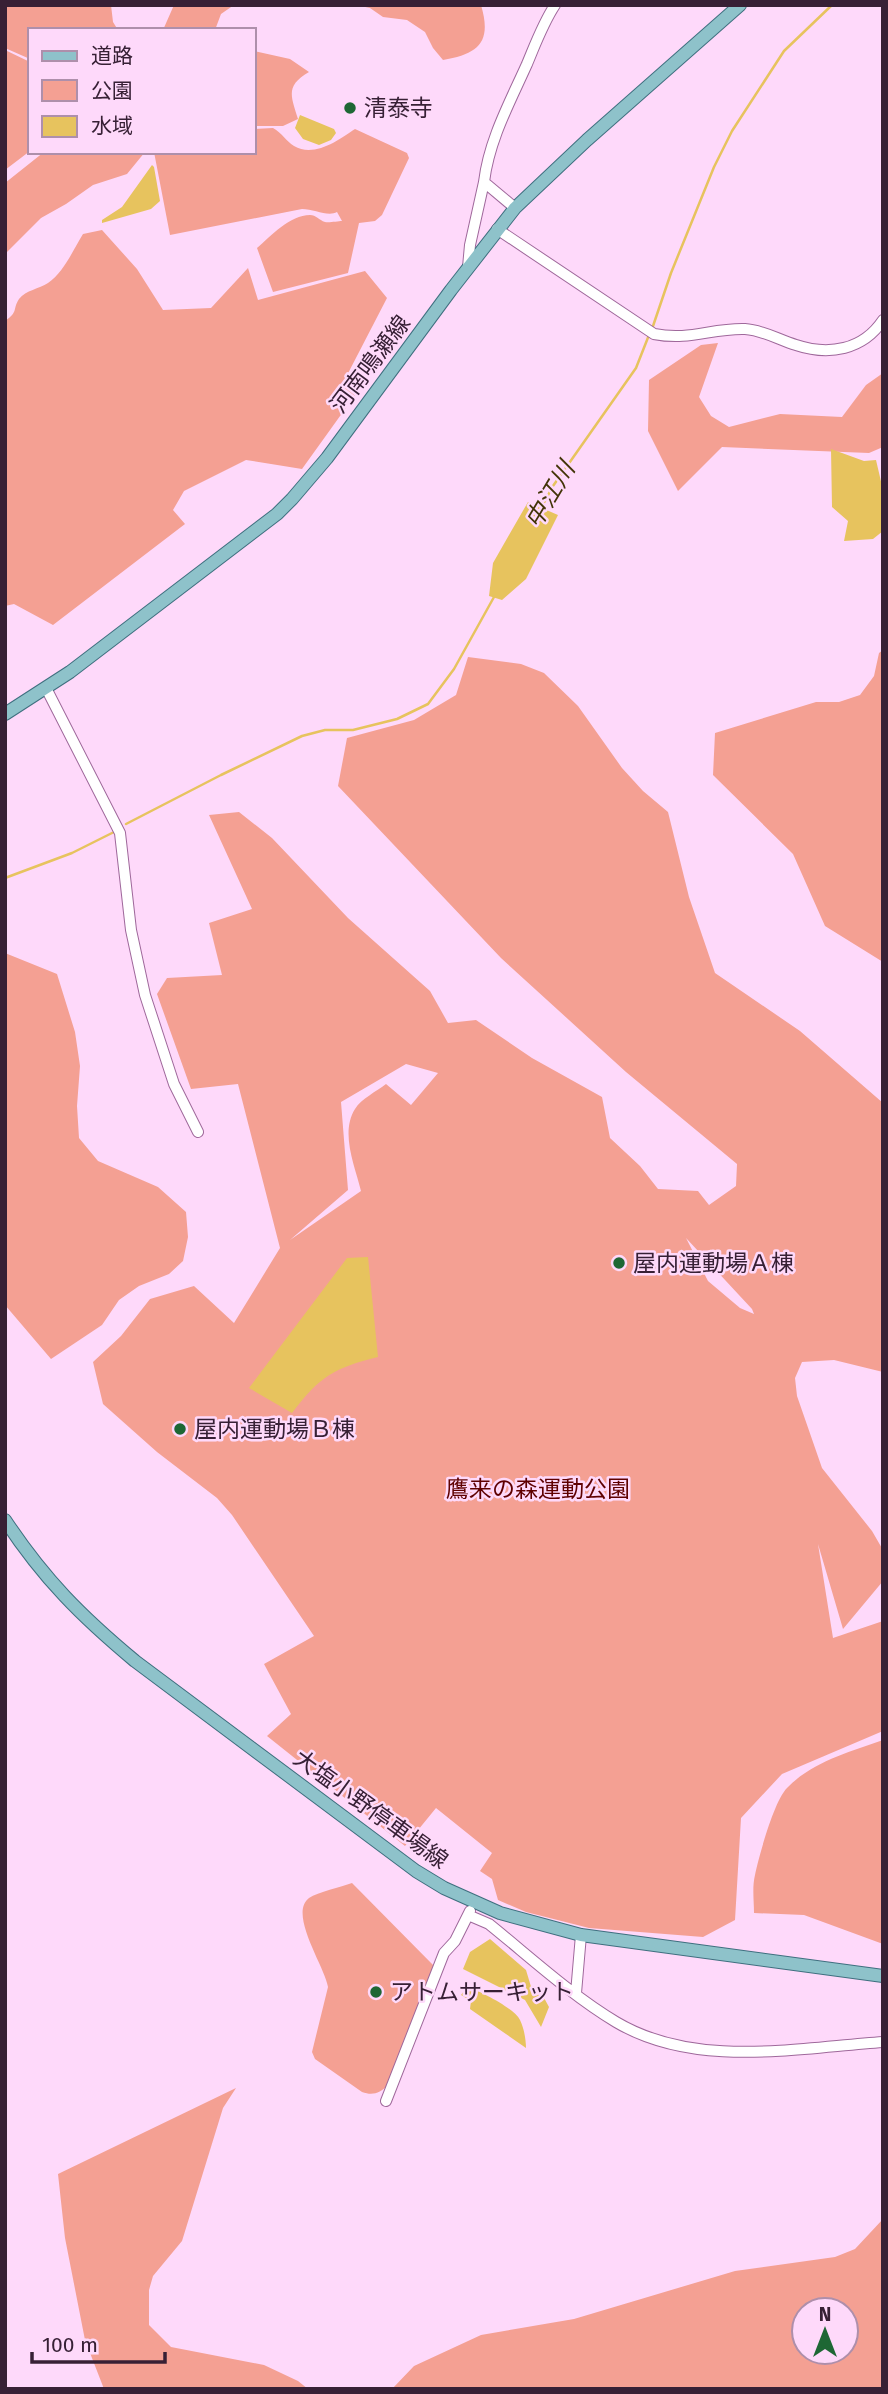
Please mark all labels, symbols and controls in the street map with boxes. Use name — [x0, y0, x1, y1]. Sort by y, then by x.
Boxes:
legend — [28, 28, 256, 154]
text: 道路 — [91, 43, 133, 69]
text: 公園 — [91, 78, 133, 104]
place label: 清泰寺 — [364, 94, 433, 122]
marker: 清泰寺 — [342, 100, 358, 116]
text: 水域 — [91, 113, 133, 139]
street label: 河南鳴瀬線 — [324, 310, 416, 418]
water label: 中江川 — [519, 454, 582, 533]
place label: 屋内運動場Ａ棟 — [633, 1249, 794, 1277]
marker: 屋内運動場Ａ棟 — [611, 1255, 627, 1271]
place label: 屋内運動場Ｂ棟 — [194, 1415, 355, 1443]
marker: 屋内運動場Ｂ棟 — [172, 1421, 188, 1437]
park label: 鷹来の森運動公園 — [446, 1475, 630, 1503]
street label: 大塩小野停車場線 — [288, 1744, 454, 1874]
place label: アトムサーキット — [390, 1978, 574, 2006]
marker: アトムサーキット — [368, 1984, 384, 2000]
north arrow — [790, 2296, 860, 2366]
text: N — [819, 2303, 831, 2326]
scale bar — [32, 2320, 164, 2364]
text: 100 m — [42, 2332, 98, 2358]

